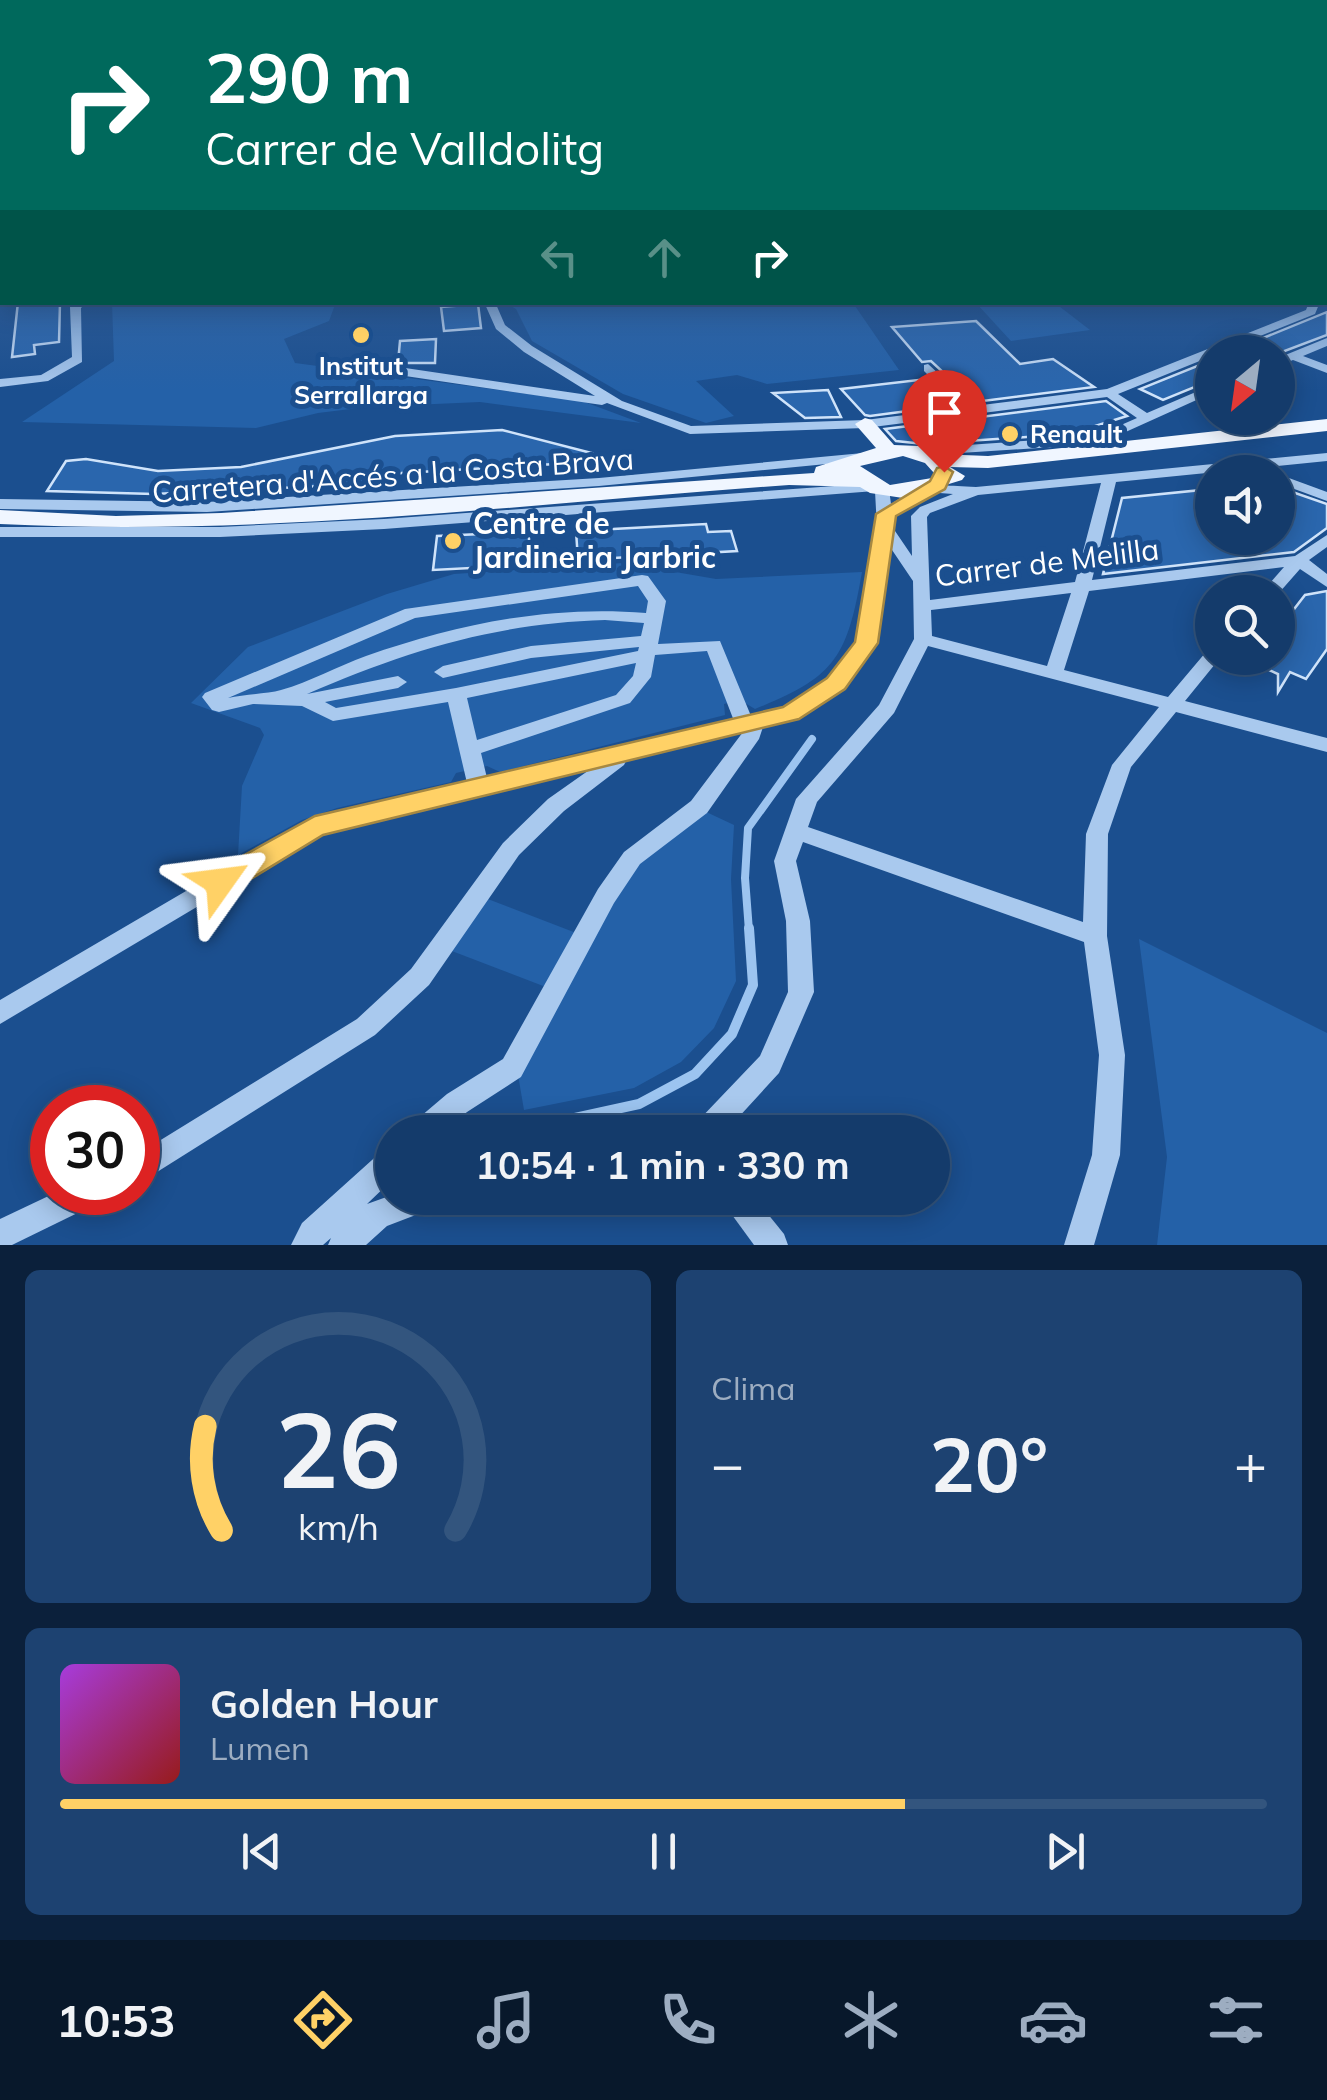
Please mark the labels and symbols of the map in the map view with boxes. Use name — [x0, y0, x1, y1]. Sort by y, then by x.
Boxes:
marker: Institut Serrallarga — [350, 324, 372, 346]
north arrow — [1195, 335, 1295, 435]
place label: Institut Serrallarga — [294, 350, 428, 410]
pin — [902, 370, 987, 473]
place label: Renault — [1030, 418, 1123, 449]
marker: Renault — [999, 423, 1021, 445]
street label: Carretera d'Accés a la Costa Brava — [151, 439, 635, 511]
place label: Centre de Jardineria Jarbric — [473, 504, 716, 576]
street label: Carrer de Melilla — [933, 529, 1161, 595]
marker: Centre de Jardineria Jarbric — [442, 530, 464, 552]
position arrow — [168, 830, 272, 934]
speed limit sign: 30 — [30, 1085, 160, 1215]

